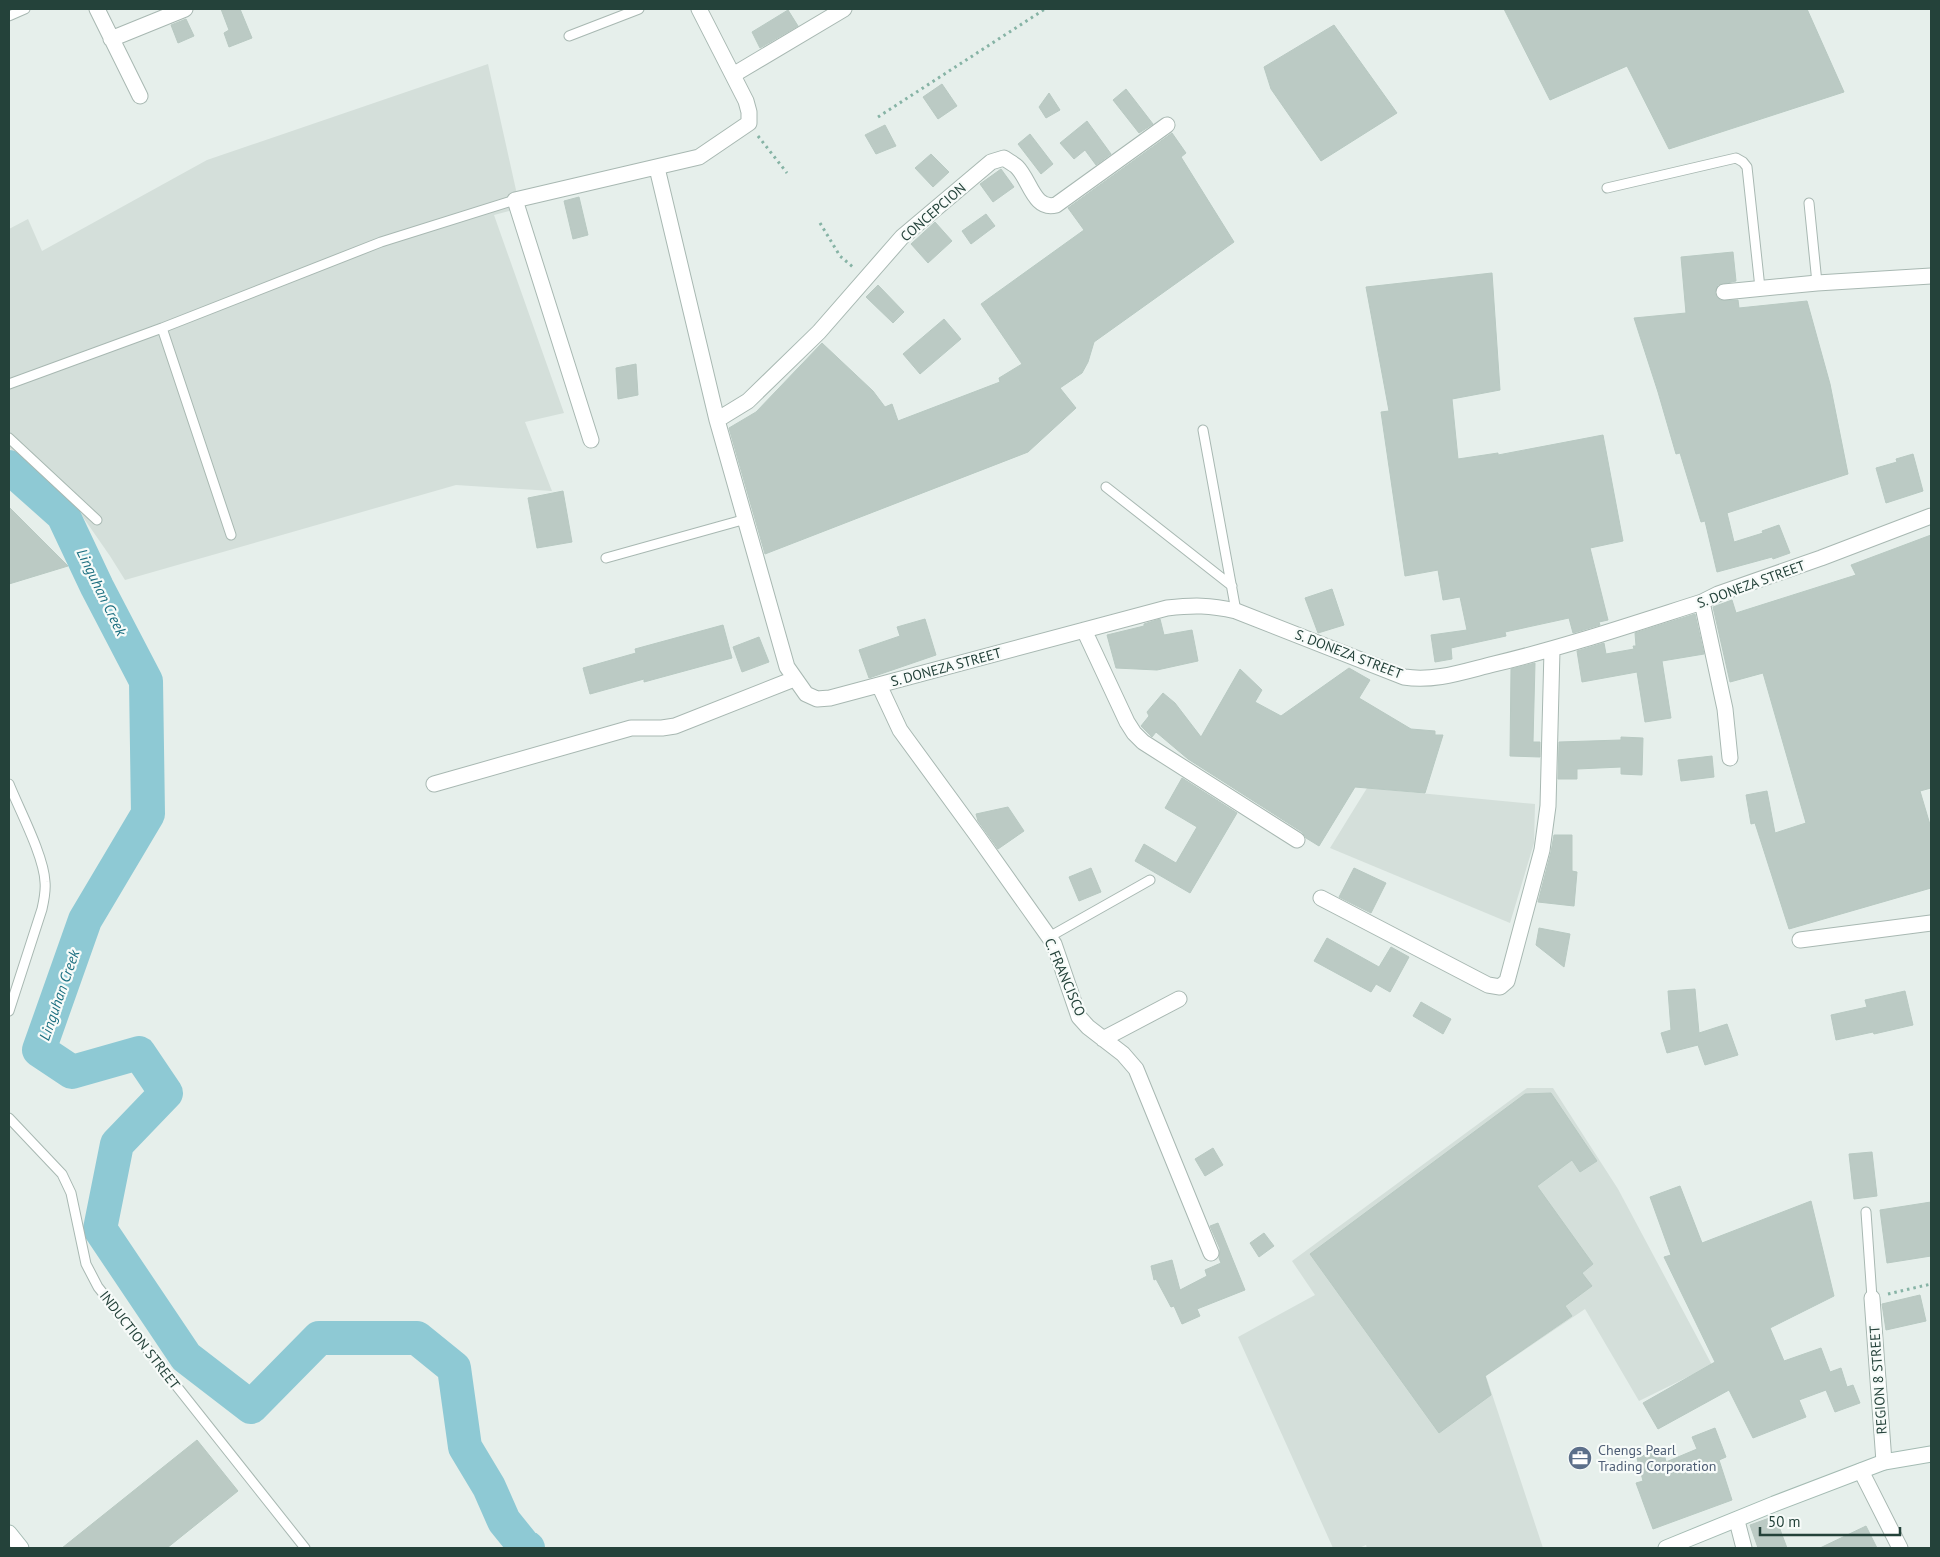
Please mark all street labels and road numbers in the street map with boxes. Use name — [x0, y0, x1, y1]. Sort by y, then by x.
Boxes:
street label: CONCEPCION — [897, 179, 969, 245]
street label: S. DONEZA STREET — [1694, 556, 1808, 612]
street label: S. DONEZA STREET — [1293, 625, 1406, 683]
street label: S. DONEZA STREET — [889, 644, 1003, 690]
street label: C. FRANCISCO — [1040, 935, 1090, 1019]
street label: INDUCTION STREET — [96, 1287, 184, 1393]
street label: REGION 8 STREET — [1865, 1325, 1891, 1435]

